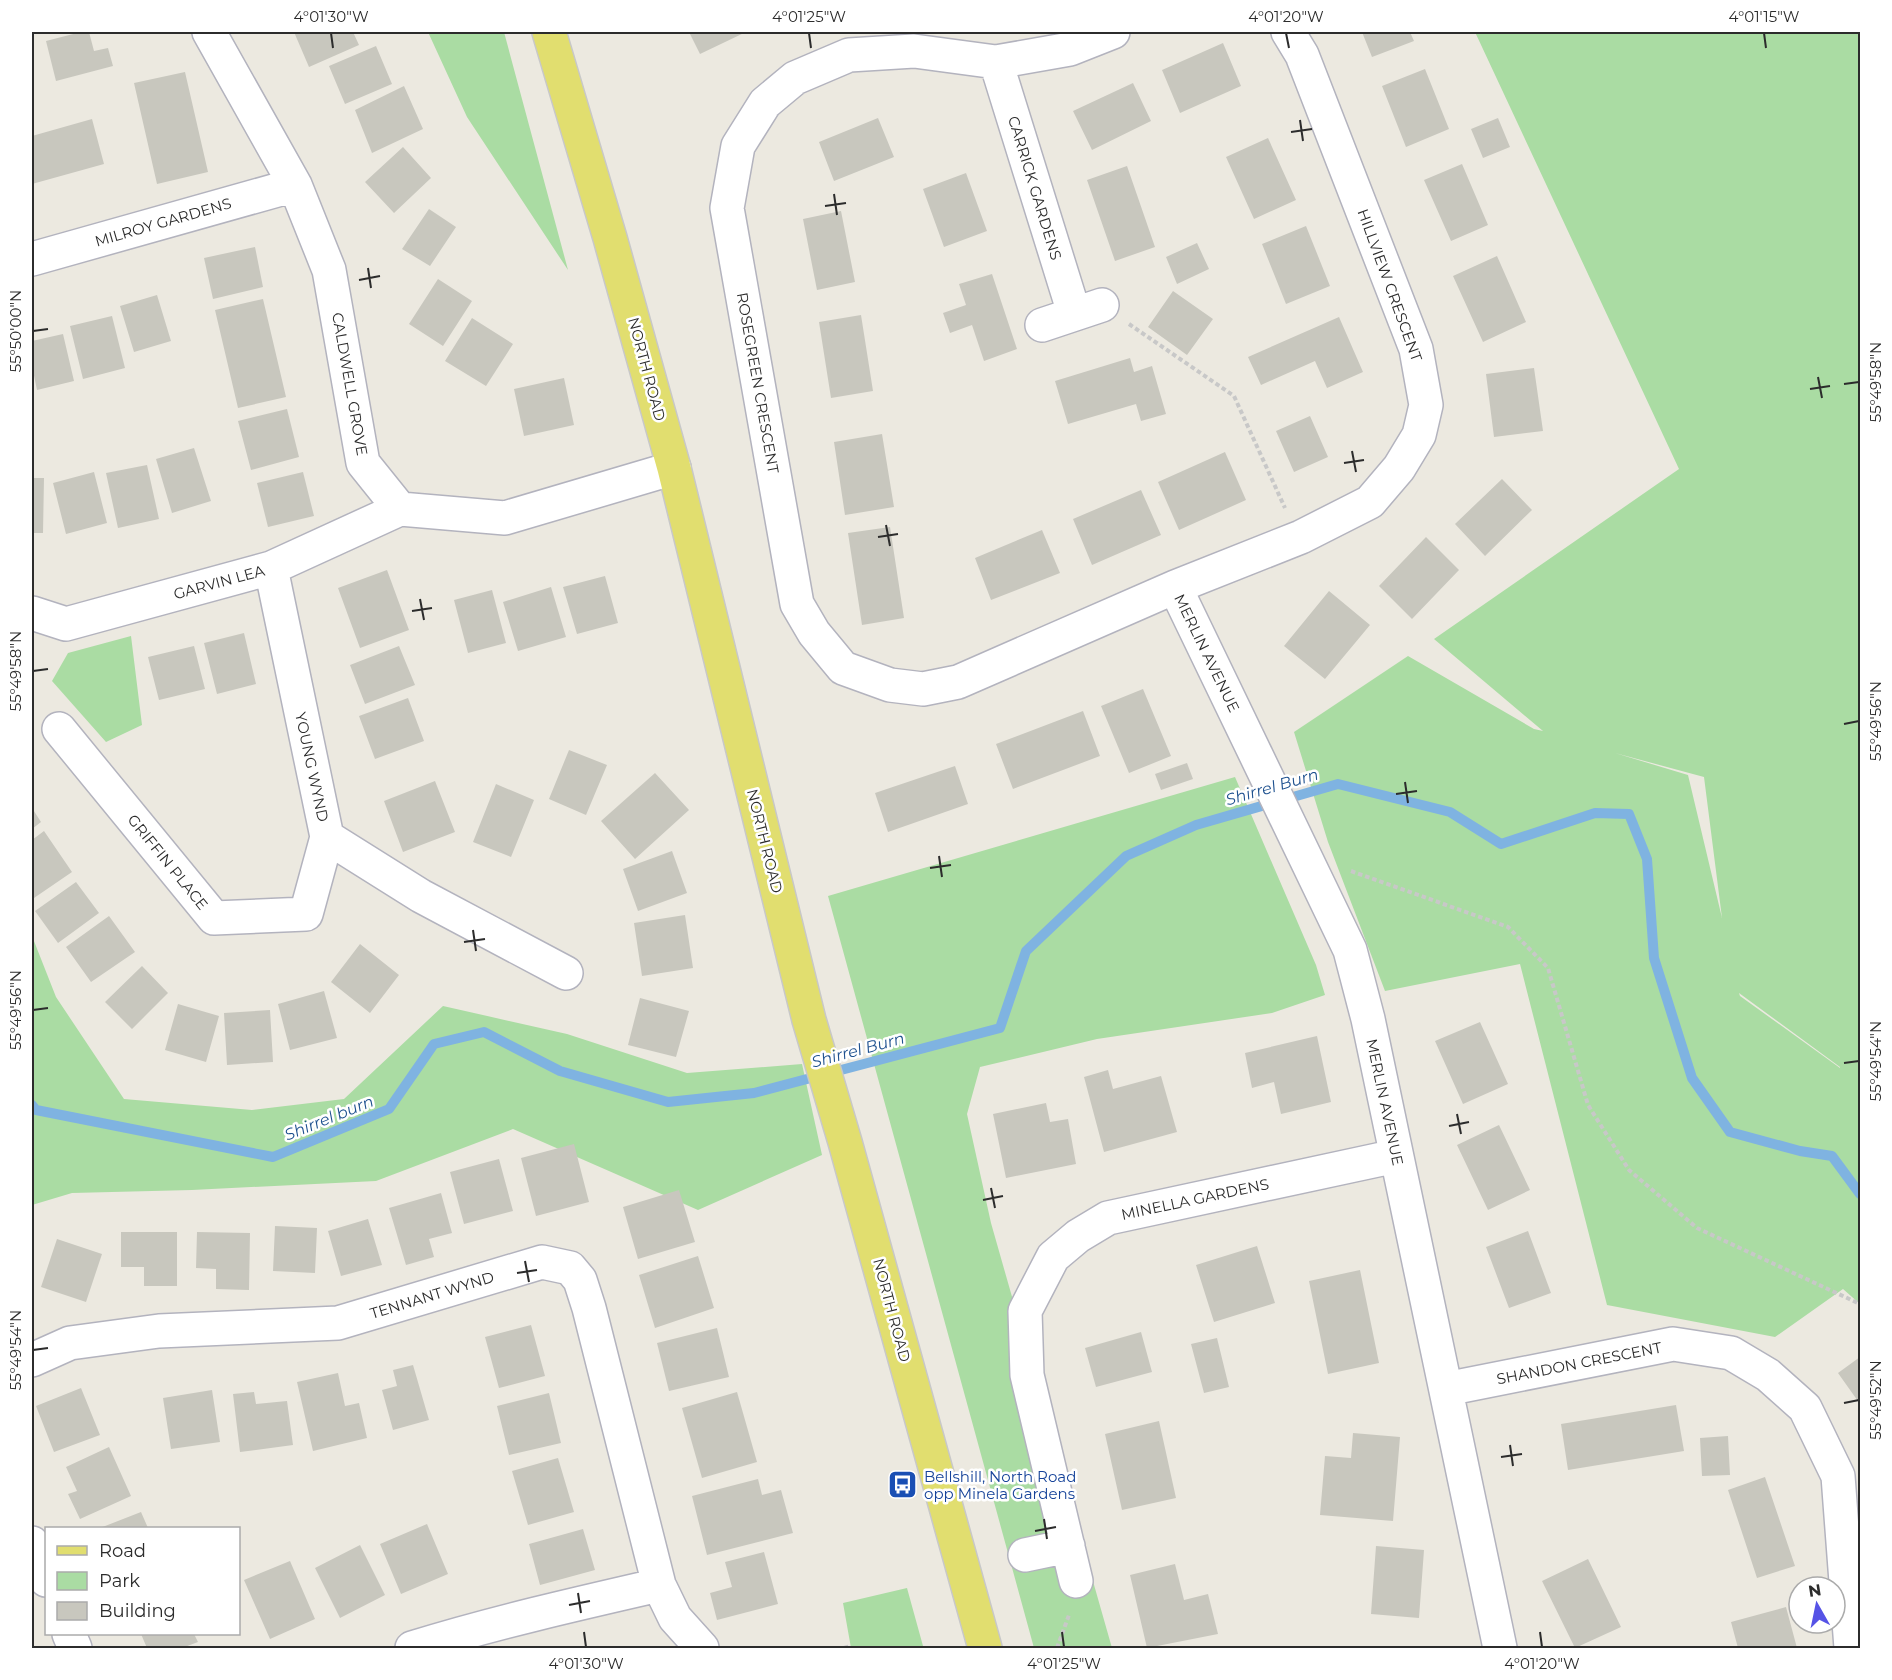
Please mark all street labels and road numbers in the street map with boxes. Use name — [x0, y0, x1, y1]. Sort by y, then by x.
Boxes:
street label: CARRICK GARDENS — [1004, 114, 1066, 262]
street label: MILROY GARDENS — [93, 193, 233, 251]
street label: HILLVIEW CRESCENT — [1354, 206, 1427, 364]
street label: ROSEGREEN CRESCENT — [733, 291, 783, 475]
street label: CALDWELL GROVE — [328, 311, 372, 457]
street label: NORTH ROAD — [624, 315, 670, 423]
street label: GARVIN LEA — [171, 561, 267, 603]
street label: MERLIN AVENUE — [1170, 591, 1244, 715]
street label: YOUNG WYND — [291, 710, 333, 824]
street label: NORTH ROAD — [743, 787, 787, 895]
street label: GRIFFIN PLACE — [124, 810, 212, 914]
street label: MERLIN AVENUE — [1362, 1037, 1408, 1167]
street label: MINELLA GARDENS — [1119, 1174, 1271, 1224]
street label: NORTH ROAD — [869, 1256, 915, 1364]
street label: TENNANT WYND — [368, 1267, 496, 1323]
street label: SHANDON CRESCENT — [1495, 1338, 1663, 1388]

